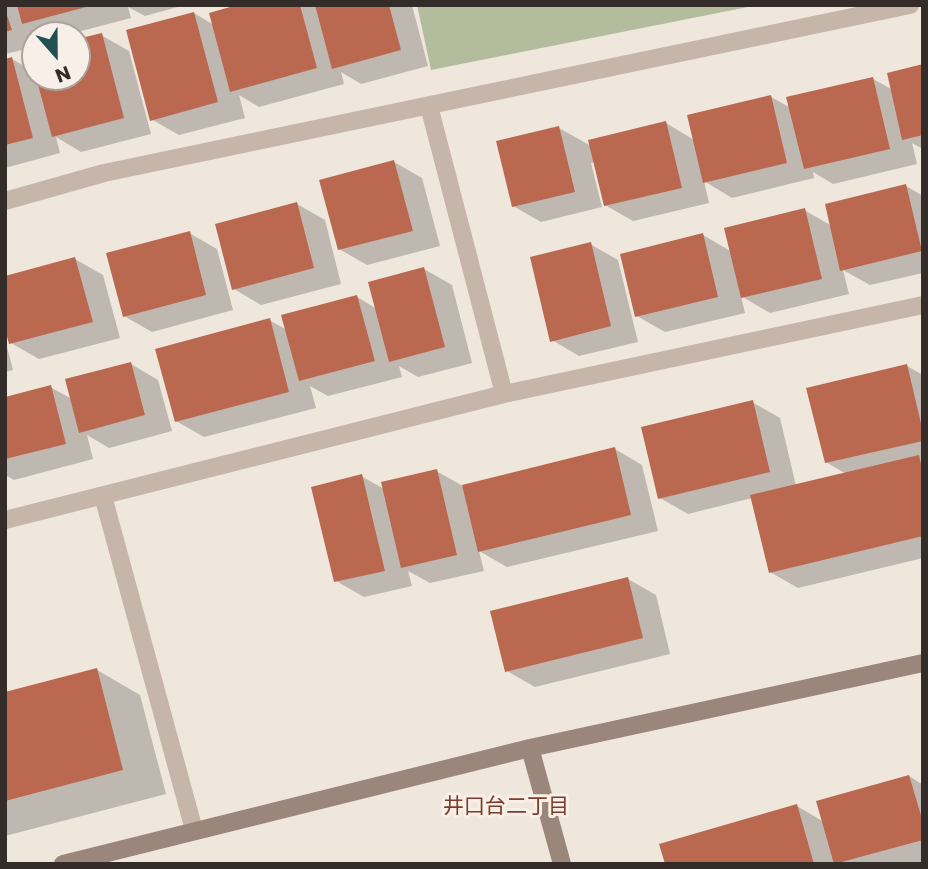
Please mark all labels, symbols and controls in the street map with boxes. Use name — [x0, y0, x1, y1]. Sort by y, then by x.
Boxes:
north arrow — [21, 21, 91, 91]
text: N — [51, 59, 75, 89]
district label: 井口台二丁目 — [443, 795, 569, 821]

